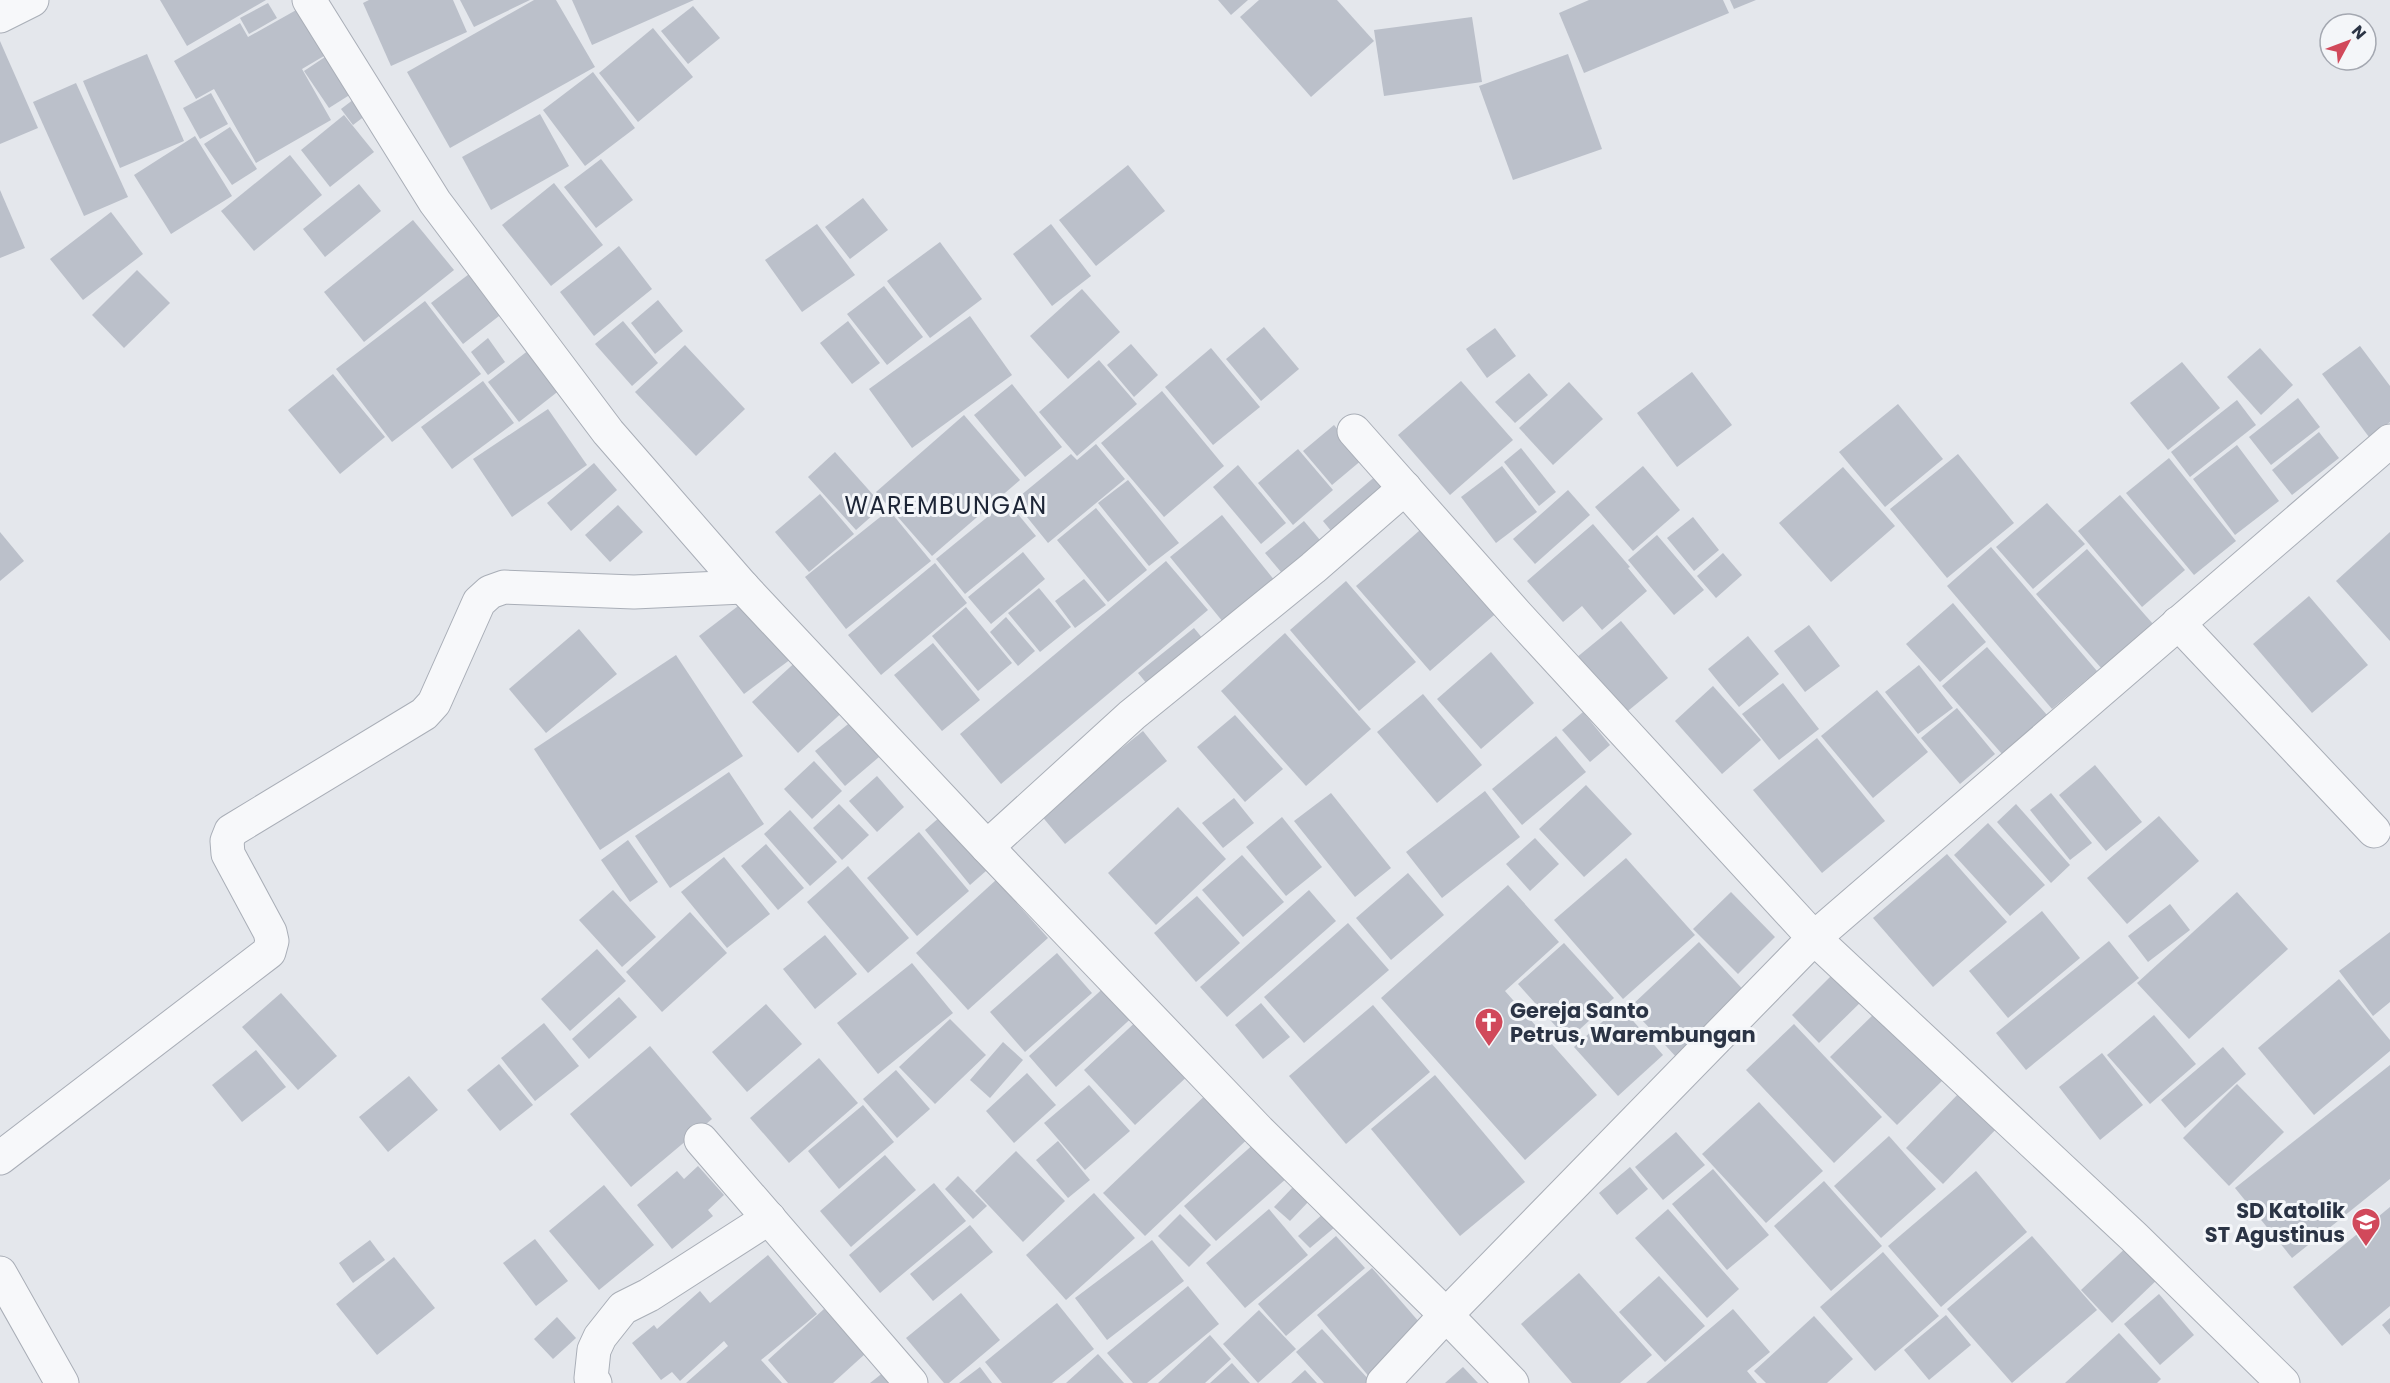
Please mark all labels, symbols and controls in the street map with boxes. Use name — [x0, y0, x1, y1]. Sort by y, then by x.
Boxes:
north arrow — [2318, 12, 2378, 72]
text: N — [2346, 20, 2372, 45]
district label: WAREMBUNGAN — [844, 489, 1048, 522]
place label: Gereja Santo Petrus, Warembungan — [1510, 996, 1756, 1049]
church icon: Gereja Santo Petrus, Warembungan — [1473, 1006, 1505, 1048]
place label: SD Katolik ST Agustinus — [2205, 1196, 2345, 1249]
school or university icon: SD Katolik ST Agustinus — [2350, 1206, 2382, 1248]

